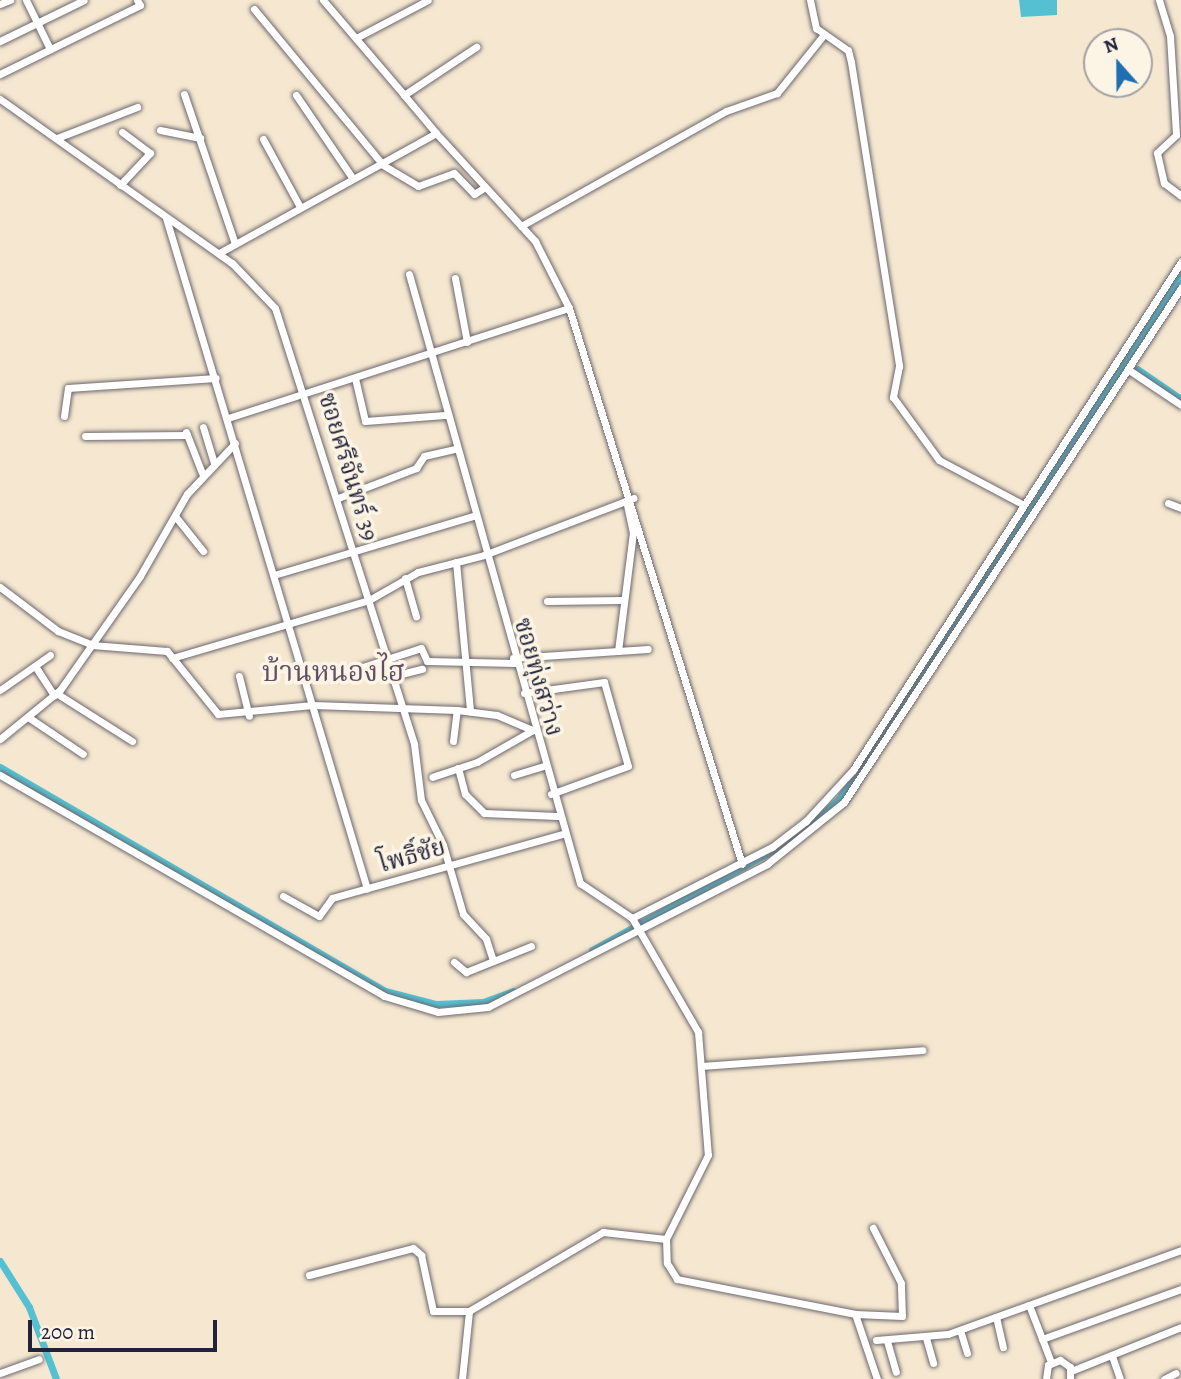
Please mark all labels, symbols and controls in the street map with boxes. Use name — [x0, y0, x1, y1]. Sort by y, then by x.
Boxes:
north arrow — [1083, 28, 1153, 98]
text: N — [1100, 31, 1122, 60]
street label: ซอยศรีจันทร์ 39 — [312, 390, 384, 544]
street label: ซอยทุ่งสว่าง — [507, 615, 569, 739]
district label: บ้านหนองไฮ — [262, 655, 404, 689]
street label: โพธิ์ชัย — [375, 833, 449, 879]
scale bar — [32, 1306, 220, 1350]
text: 200 m — [41, 1318, 95, 1346]

